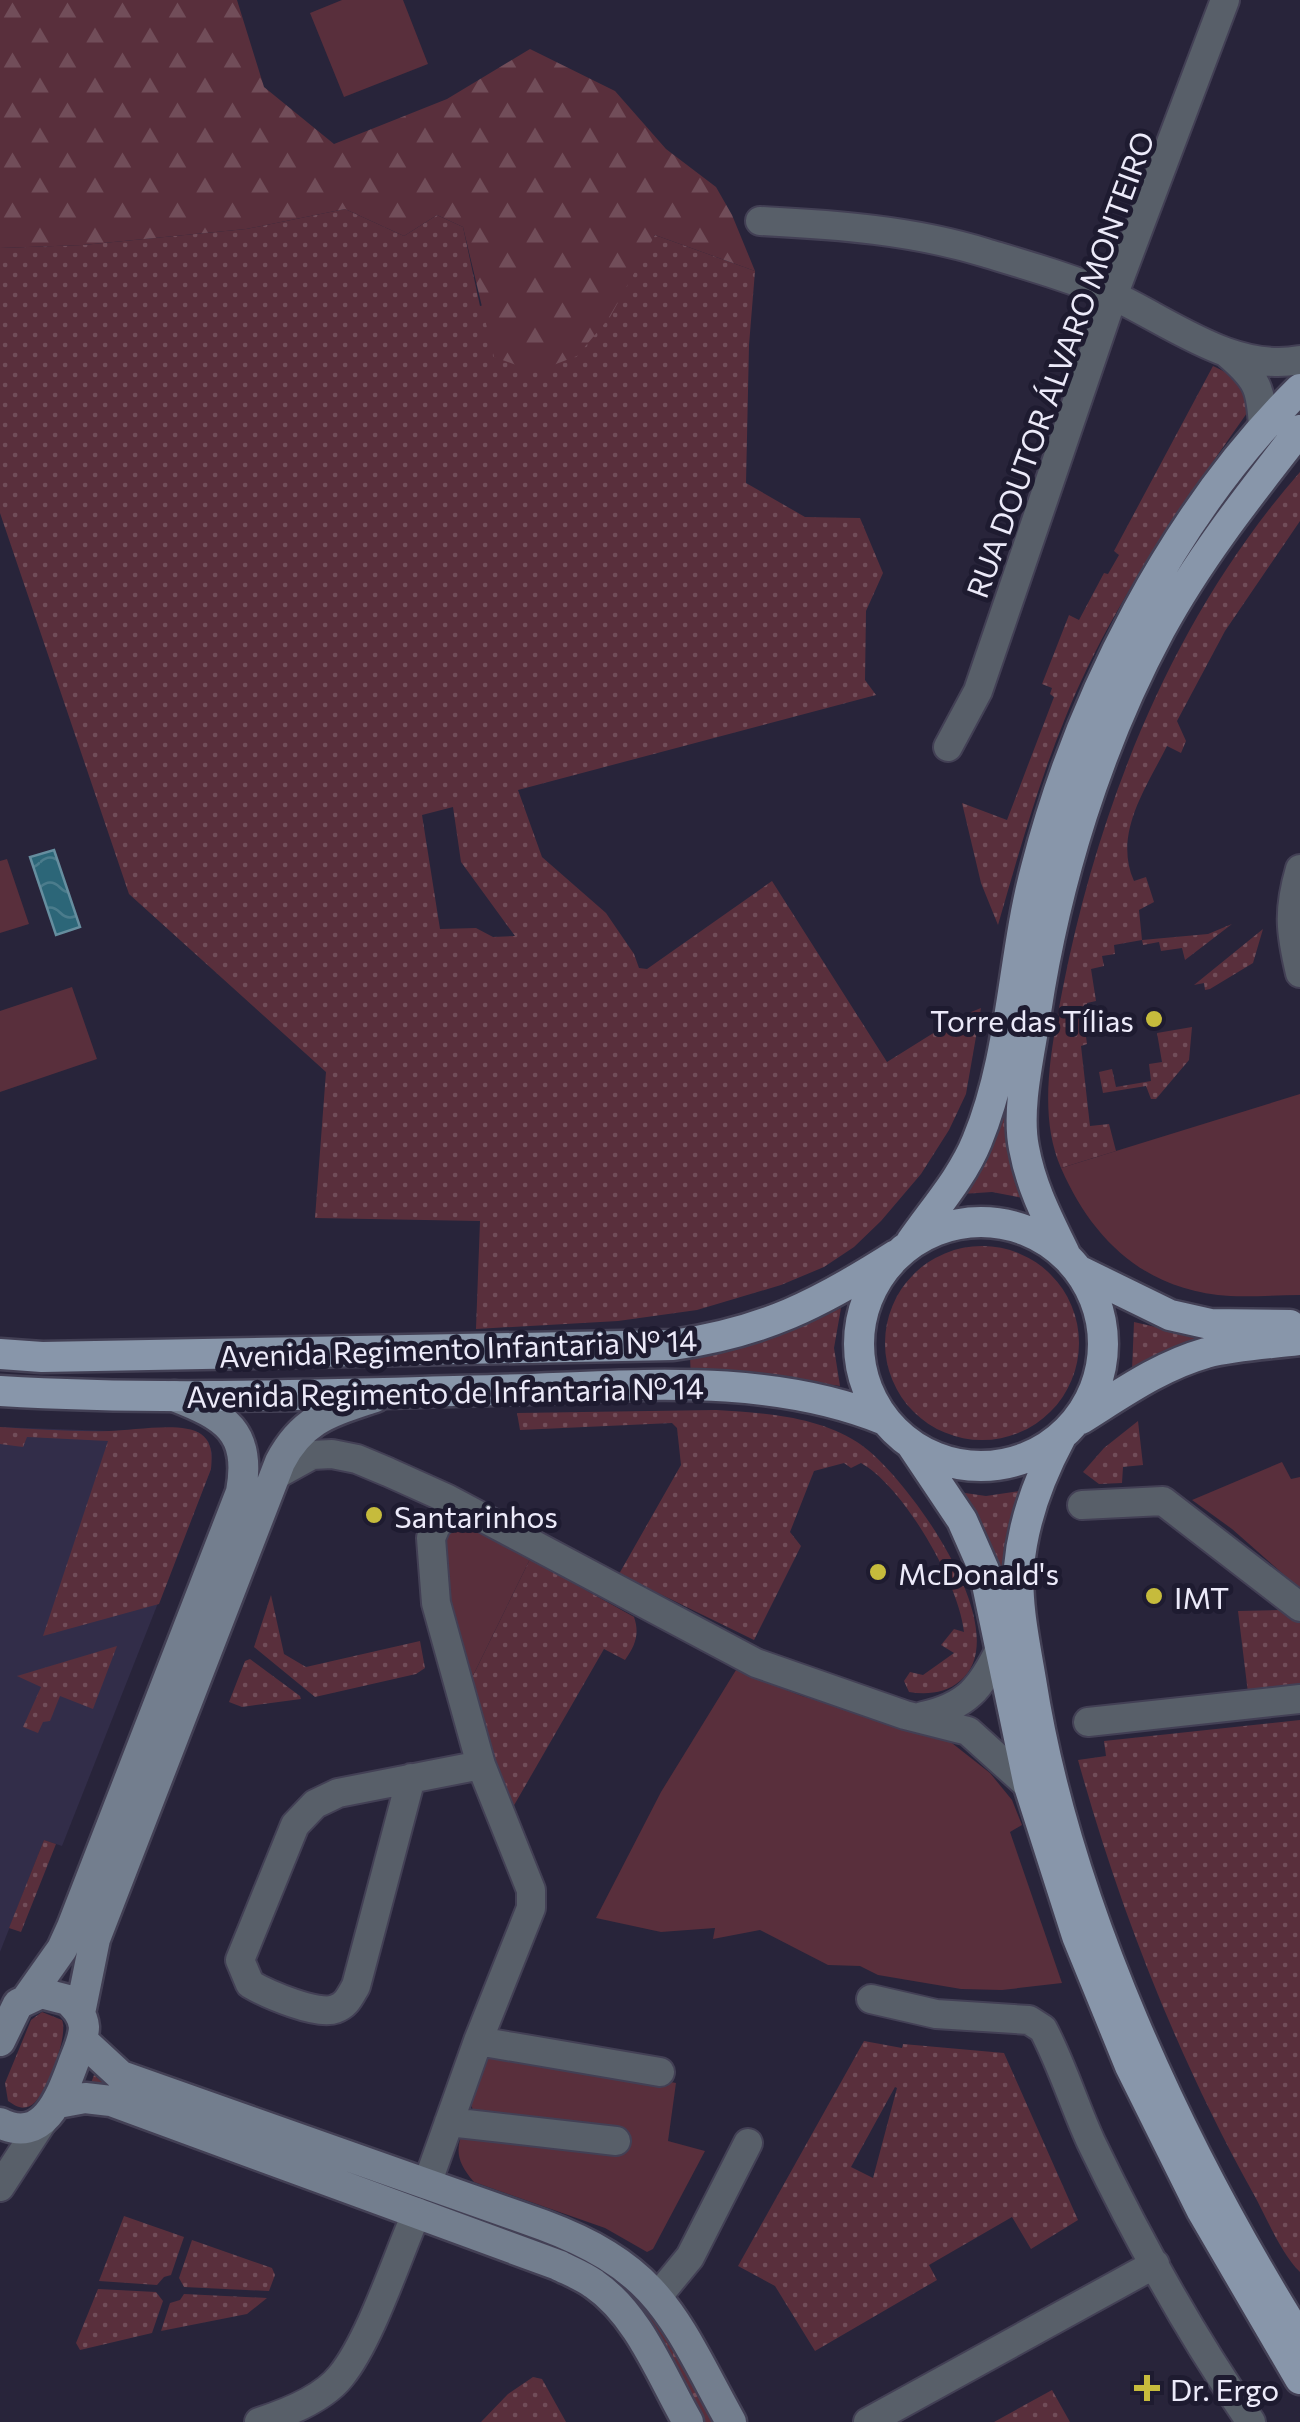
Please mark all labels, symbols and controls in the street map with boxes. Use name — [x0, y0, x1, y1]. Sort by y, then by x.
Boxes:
street label: RUA DOUTOR ÁLVARO MONTEIRO — [957, 126, 1161, 602]
place label: Torre das Tílias — [930, 1001, 1134, 1038]
marker: Torre das Tílias — [1143, 1008, 1165, 1030]
street label: Avenida Regimento Infantaria Nº 14 — [218, 1320, 698, 1374]
street label: Avenida Regimento de Infantaria Nº 14 — [186, 1368, 704, 1414]
place label: Santarinhos — [394, 1497, 558, 1534]
marker: Santarinhos — [363, 1504, 385, 1526]
place label: McDonald's — [898, 1554, 1059, 1591]
marker: McDonald's — [867, 1561, 889, 1583]
place label: IMT — [1174, 1578, 1229, 1615]
marker: IMT — [1143, 1585, 1165, 1607]
place label: Dr. Ergo — [1170, 2370, 1279, 2407]
marker: Dr. Ergo — [1134, 2375, 1160, 2401]

